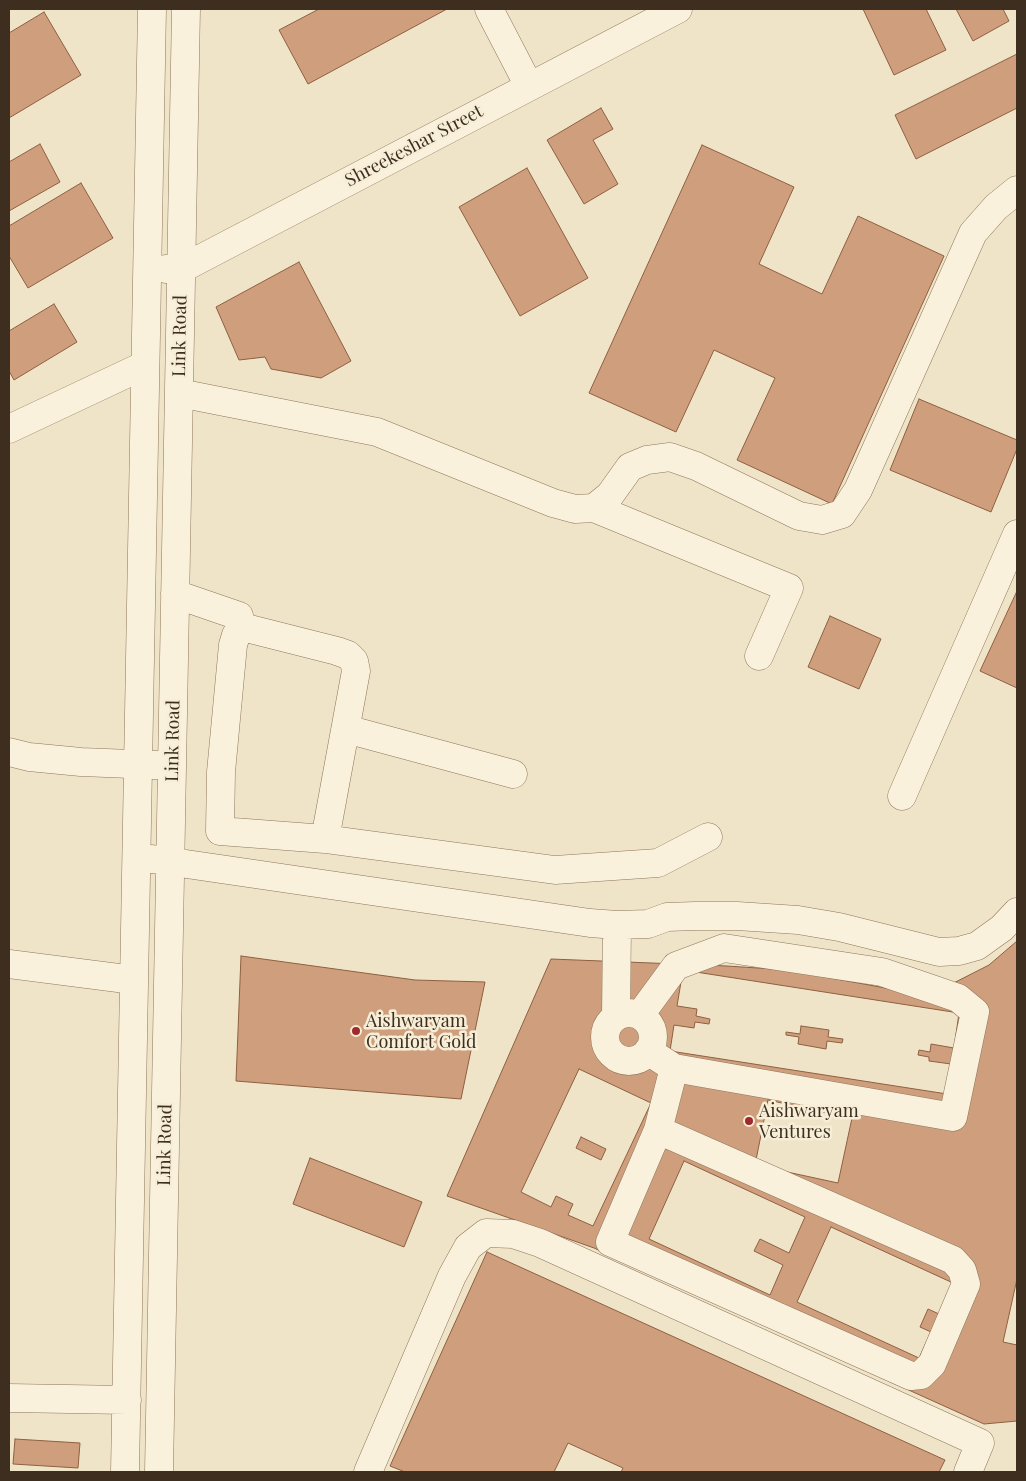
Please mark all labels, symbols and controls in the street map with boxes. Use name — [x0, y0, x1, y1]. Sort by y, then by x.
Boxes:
street label: Shreekeshar Street — [341, 101, 487, 191]
street label: Link Road — [168, 295, 192, 377]
street label: Link Road — [161, 700, 185, 782]
place label: Aishwaryam Comfort Gold — [366, 1010, 476, 1052]
marker: Aishwaryam Comfort Gold — [350, 1025, 362, 1037]
place label: Aishwaryam Ventures — [759, 1100, 859, 1142]
street label: Link Road — [153, 1104, 177, 1186]
marker: Aishwaryam Ventures — [743, 1115, 755, 1127]

